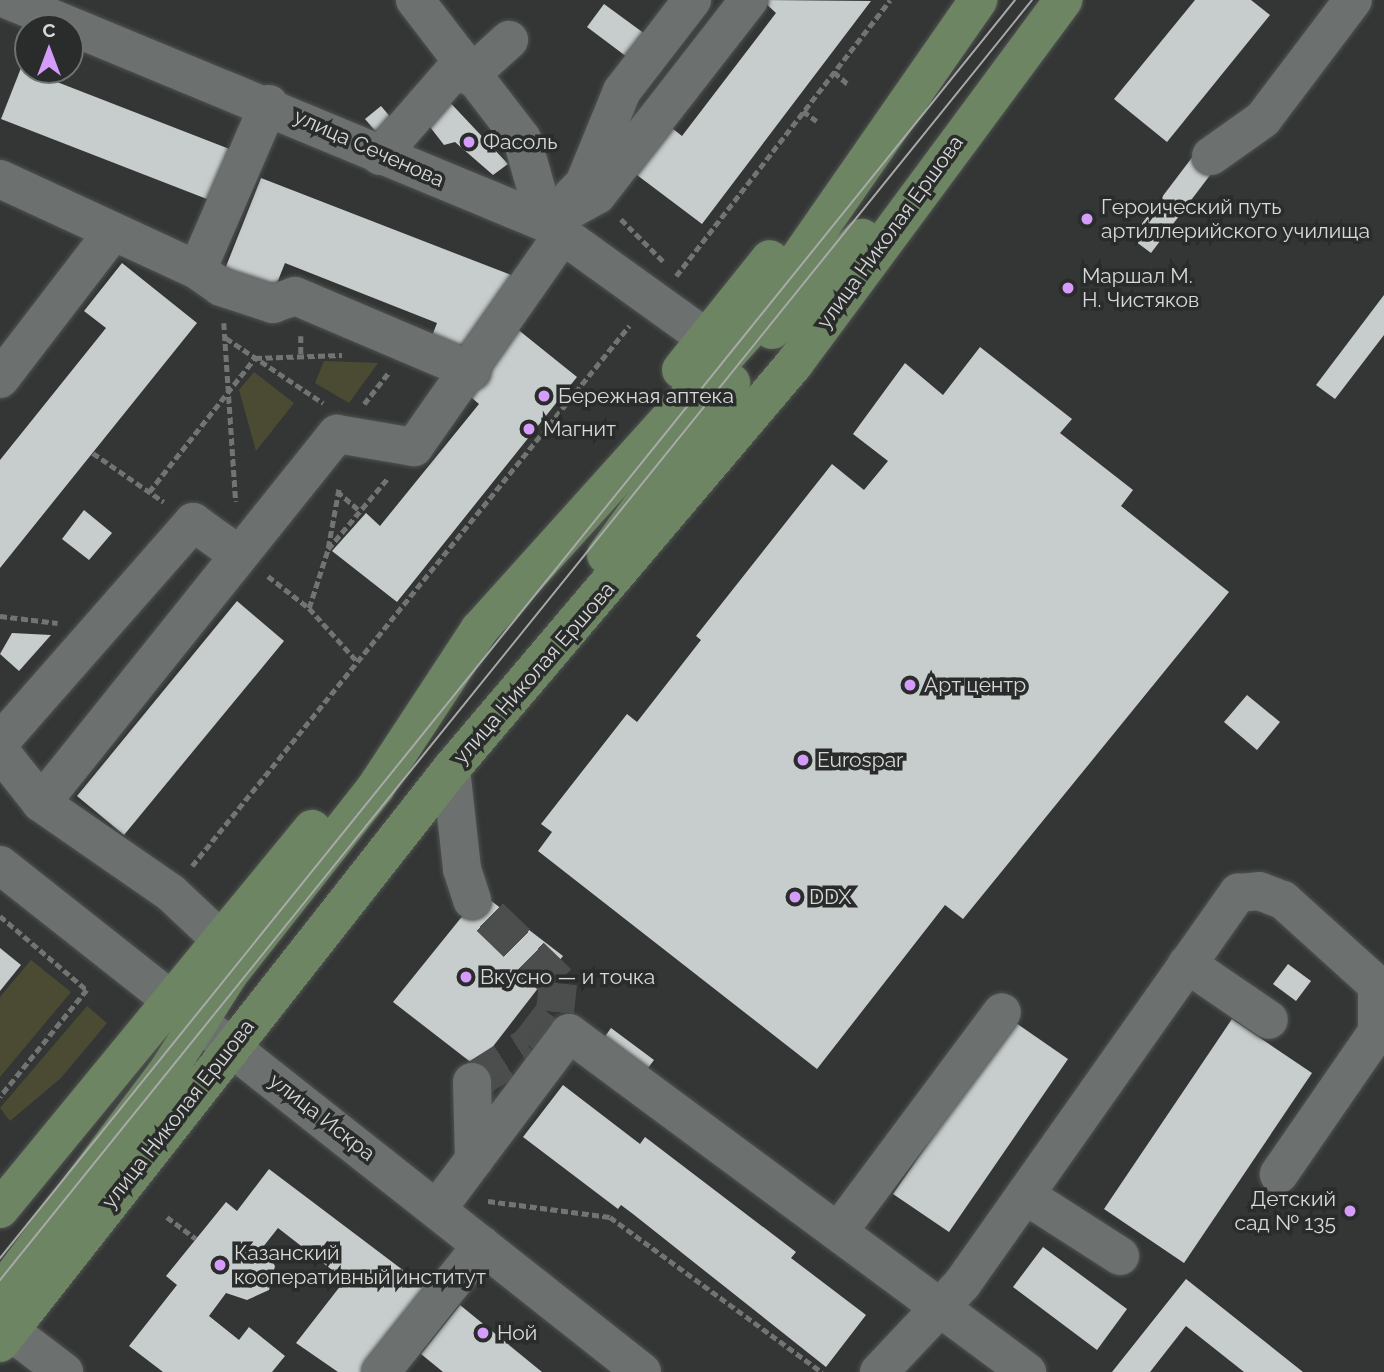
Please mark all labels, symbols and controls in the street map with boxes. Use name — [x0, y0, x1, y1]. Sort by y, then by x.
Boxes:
north arrow — [14, 14, 84, 84]
text: С — [42, 19, 56, 41]
street label: улица Сеченова — [290, 104, 448, 192]
place label: Фасоль — [483, 129, 558, 155]
street label: улица Николая Ершова — [811, 130, 969, 334]
marker: Фасоль — [461, 134, 477, 150]
place label: Героический путь артиллерийского училища — [1101, 194, 1371, 244]
marker: Героический путь артиллерийского училища — [1079, 211, 1095, 227]
place label: Маршал М. Н. Чистяков — [1082, 263, 1199, 313]
marker: Маршал М. Н. Чистяков — [1060, 280, 1076, 296]
place label: Бережная аптека — [558, 383, 734, 409]
marker: Бережная аптека — [536, 388, 552, 404]
place label: Магнит — [543, 416, 616, 442]
marker: Магнит — [521, 421, 537, 437]
street label: улица Николая Ершова — [448, 577, 620, 769]
place label: Арт центр — [924, 672, 1026, 698]
marker: Арт центр — [902, 677, 918, 693]
place label: Eurospar — [817, 747, 903, 773]
marker: Eurospar — [795, 752, 811, 768]
place label: DDX — [809, 884, 852, 910]
marker: DDX — [787, 889, 803, 905]
place label: Вкусно — и точка — [480, 964, 655, 990]
marker: Вкусно — и точка — [458, 969, 474, 985]
street label: улица Николая Ершова — [96, 1015, 260, 1213]
street label: улица Искра — [264, 1068, 380, 1166]
place label: Детский сад № 135 — [1235, 1186, 1336, 1236]
marker: Детский сад № 135 — [1342, 1203, 1358, 1219]
place label: Казанский кооперативный институт — [234, 1240, 486, 1290]
marker: Казанский кооперативный институт — [212, 1257, 228, 1273]
place label: Ной — [497, 1320, 537, 1346]
marker: Ной — [475, 1325, 491, 1341]

